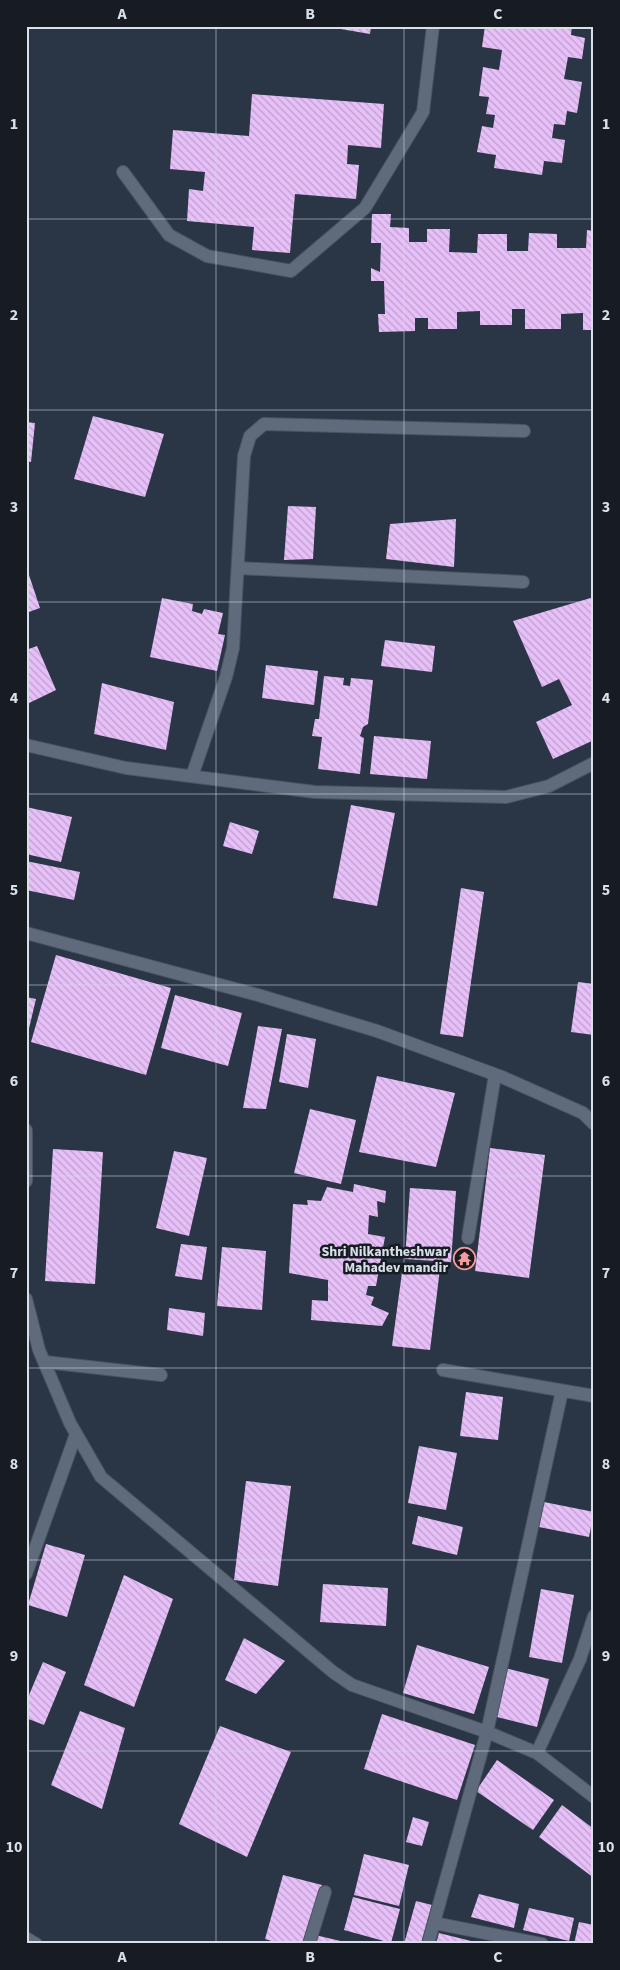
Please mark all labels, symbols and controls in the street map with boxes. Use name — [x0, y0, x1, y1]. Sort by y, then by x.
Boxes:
text: A — [116, 3, 127, 25]
text: B — [305, 3, 315, 25]
text: C — [493, 3, 503, 25]
text: 1 — [10, 113, 18, 135]
text: 1 — [602, 113, 610, 135]
text: 2 — [10, 304, 18, 326]
text: 2 — [602, 304, 610, 326]
text: 3 — [10, 496, 18, 518]
text: 3 — [602, 496, 610, 518]
text: 4 — [10, 687, 19, 709]
text: 4 — [602, 687, 611, 709]
text: 5 — [10, 879, 18, 901]
text: 5 — [602, 879, 610, 901]
text: 6 — [10, 1070, 18, 1092]
text: 6 — [602, 1070, 610, 1092]
place label: Shri Nilkantheshwar Mahadev mandir — [321, 1242, 448, 1278]
temple icon: Shri Nilkantheshwar Mahadev mandir — [452, 1247, 476, 1271]
text: 7 — [10, 1262, 18, 1284]
text: 7 — [602, 1262, 610, 1284]
text: 8 — [10, 1453, 18, 1475]
text: 8 — [602, 1453, 610, 1475]
text: 9 — [10, 1645, 18, 1667]
text: 9 — [602, 1645, 610, 1667]
text: 10 — [6, 1836, 22, 1858]
text: 10 — [598, 1836, 614, 1858]
text: A — [116, 1946, 127, 1968]
text: B — [305, 1946, 315, 1968]
text: C — [493, 1946, 503, 1968]

